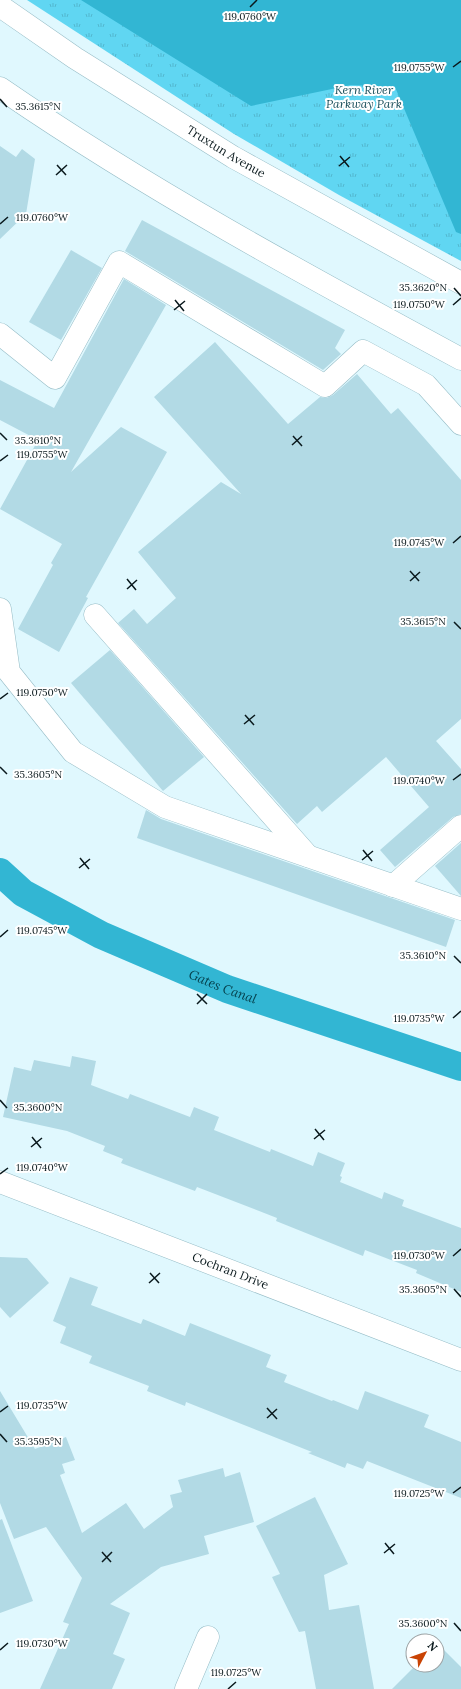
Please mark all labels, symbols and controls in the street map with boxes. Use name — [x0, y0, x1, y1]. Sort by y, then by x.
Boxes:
text: 119.0760°W — [224, 10, 277, 23]
text: 119.0755°W — [394, 61, 445, 74]
park label: Kern River Parkway Park — [326, 82, 402, 111]
text: 35.3615°N — [15, 100, 61, 113]
street label: Truxtun Avenue — [184, 122, 269, 181]
text: 119.0760°W — [16, 211, 69, 224]
text: 35.3620°N — [399, 281, 447, 294]
text: 119.0750°W — [393, 298, 446, 311]
text: 35.3610°N — [15, 434, 62, 447]
text: 119.0755°W — [17, 448, 68, 461]
text: 119.0745°W — [394, 536, 445, 549]
text: 35.3615°N — [400, 615, 446, 628]
text: 119.0750°W — [16, 686, 69, 699]
text: 35.3605°N — [14, 768, 62, 781]
text: 119.0740°W — [393, 774, 446, 787]
text: 119.0745°W — [17, 924, 68, 937]
text: 35.3610°N — [400, 949, 447, 962]
water label: Gates Canal — [186, 966, 259, 1007]
text: 119.0735°W — [394, 1012, 445, 1025]
text: 35.3600°N — [14, 1101, 63, 1114]
text: 119.0740°W — [16, 1161, 69, 1174]
street label: Cochran Drive — [190, 1249, 271, 1292]
text: 119.0730°W — [393, 1249, 446, 1262]
text: 35.3605°N — [399, 1283, 447, 1296]
text: 119.0735°W — [17, 1399, 68, 1412]
text: 35.3595°N — [14, 1435, 62, 1448]
text: 119.0725°W — [394, 1487, 445, 1500]
text: 35.3600°N — [399, 1617, 448, 1630]
north arrow — [405, 1633, 445, 1673]
text: 119.0730°W — [16, 1637, 69, 1650]
text: N — [424, 1639, 441, 1655]
text: 119.0725°W — [211, 1666, 262, 1679]

